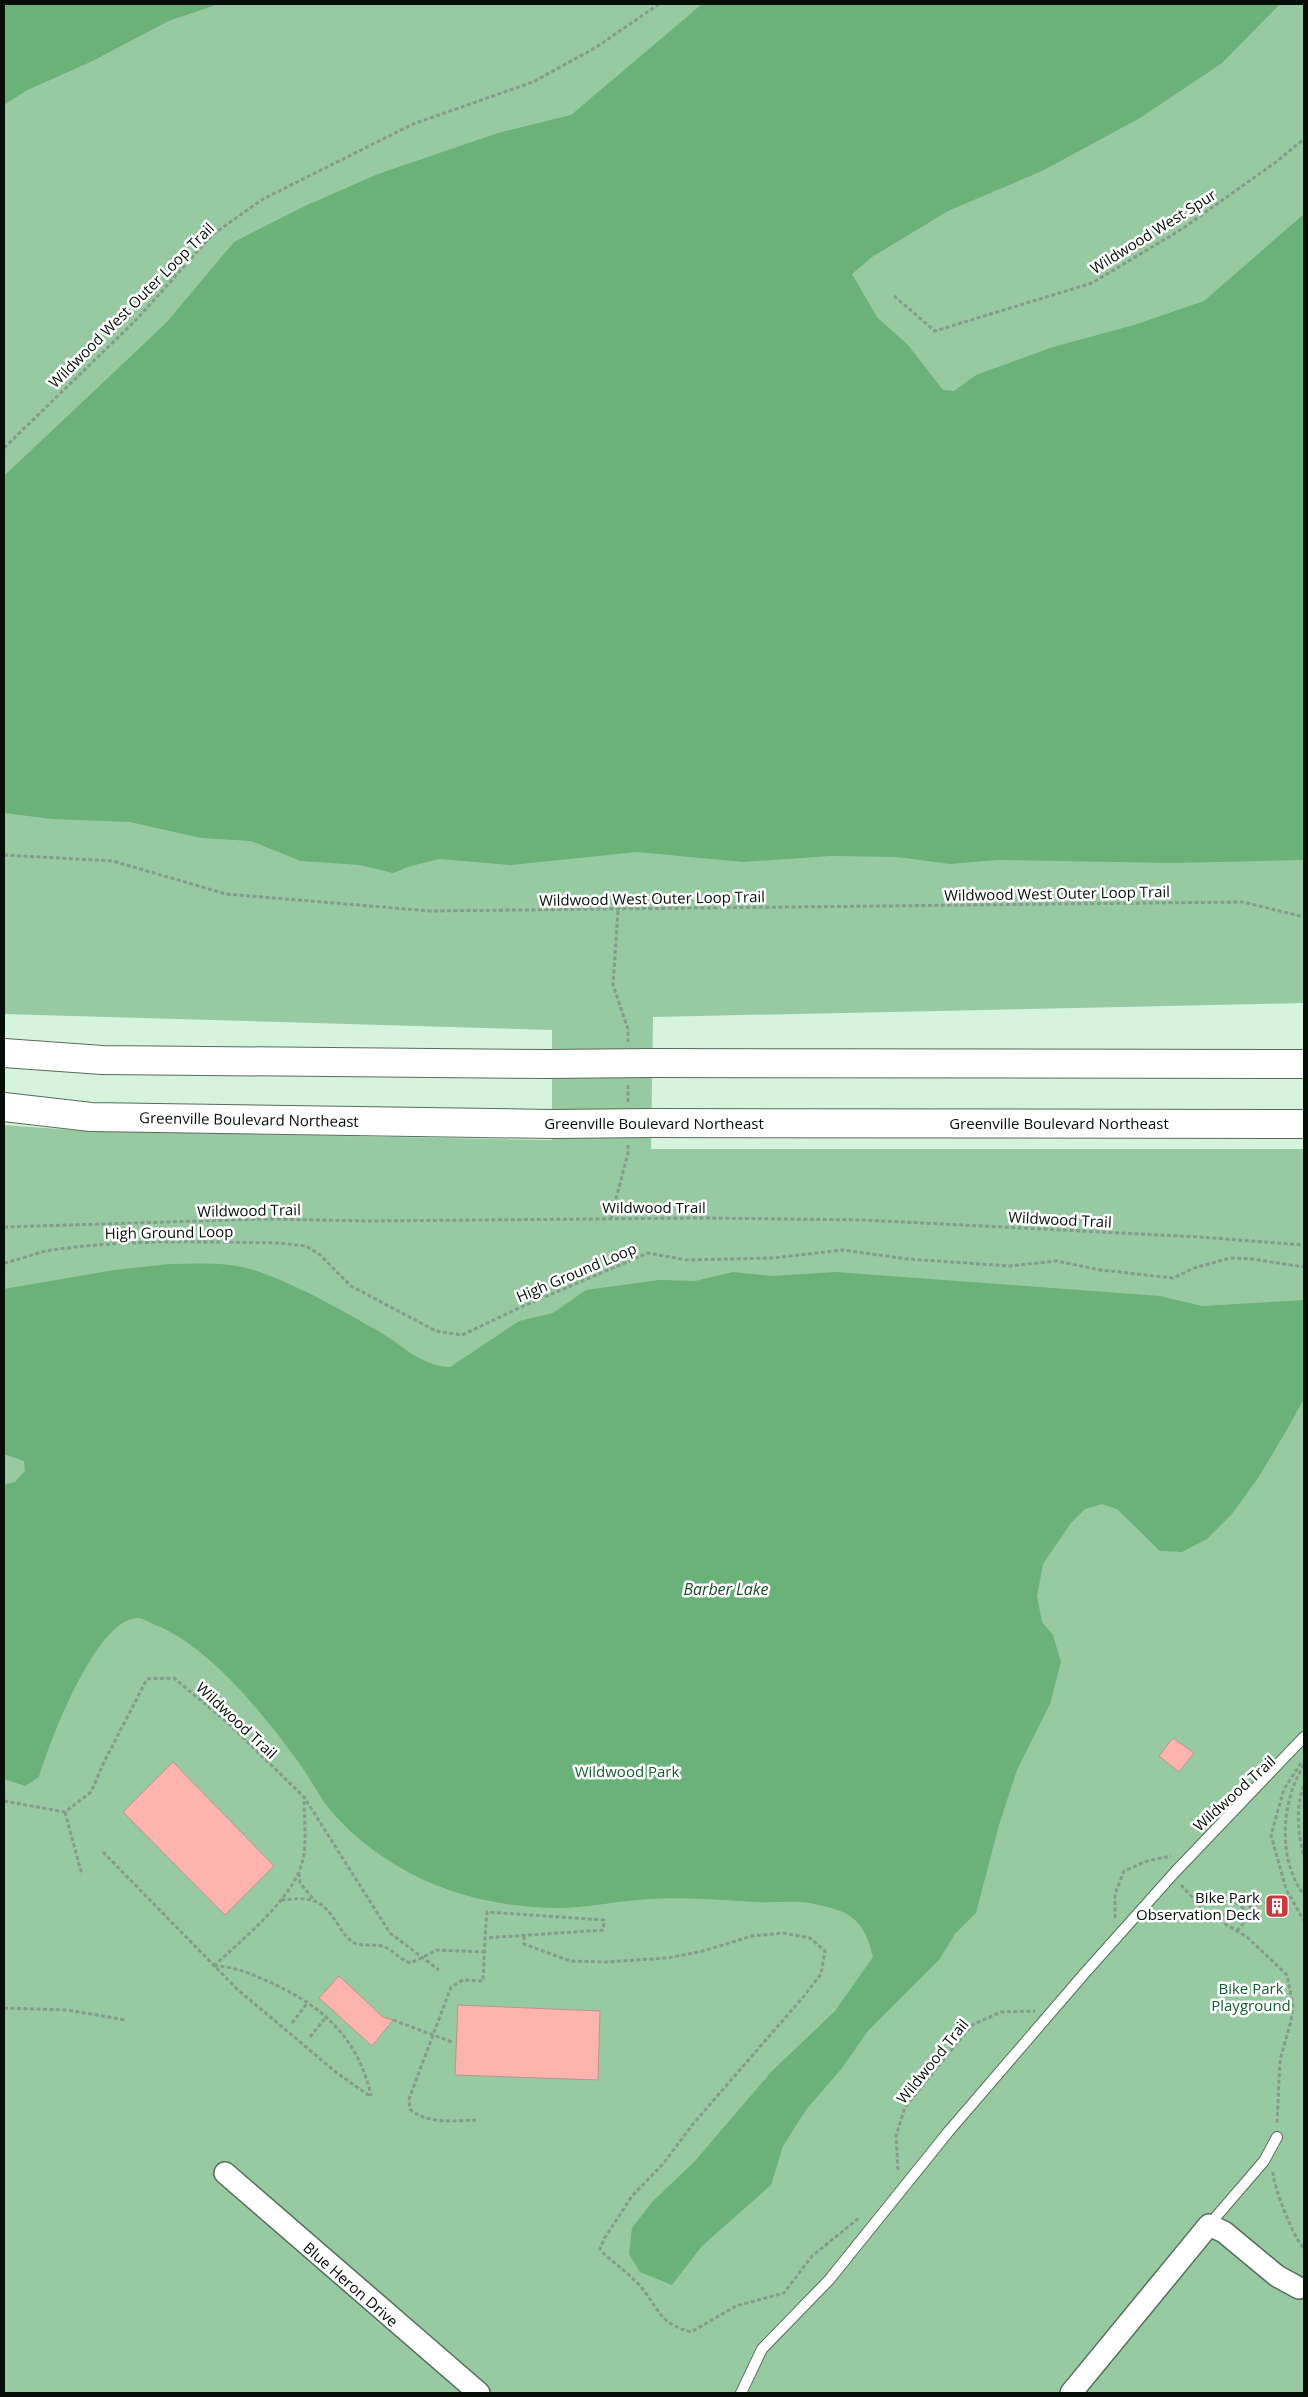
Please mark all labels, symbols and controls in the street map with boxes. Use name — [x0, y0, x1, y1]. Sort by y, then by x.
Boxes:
street label: Wildwood West Spur — [1086, 184, 1220, 278]
street label: Wildwood West Outer Loop Trail — [44, 218, 218, 392]
street label: Wildwood West Outer Loop Trail — [944, 881, 1170, 905]
street label: Wildwood West Outer Loop Trail — [539, 886, 765, 910]
street label: Greenville Boulevard Northeast — [139, 1107, 359, 1131]
street label: Greenville Boulevard Northeast — [544, 1113, 764, 1133]
street label: Greenville Boulevard Northeast — [949, 1113, 1169, 1133]
street label: Wildwood Trail — [602, 1197, 706, 1217]
street label: Wildwood Trail — [197, 1199, 301, 1221]
street label: Wildwood Trail — [1008, 1206, 1112, 1232]
street label: High Ground Loop — [104, 1221, 234, 1243]
street label: High Ground Loop — [513, 1238, 639, 1306]
water label: Barber Lake — [683, 1578, 769, 1600]
street label: Wildwood Trail — [192, 1677, 282, 1763]
street label: Wildwood Trail — [1189, 1751, 1279, 1835]
park label: Wildwood Park — [575, 1761, 679, 1781]
place label: Bike Park Observation Deck — [1136, 1887, 1260, 1924]
building icon: Bike Park Observation Deck — [1264, 1893, 1290, 1919]
park label: Bike Park Playground — [1211, 1978, 1291, 2015]
street label: Wildwood Trail — [892, 2014, 972, 2108]
street label: Blue Heron Drive — [299, 2237, 403, 2331]

